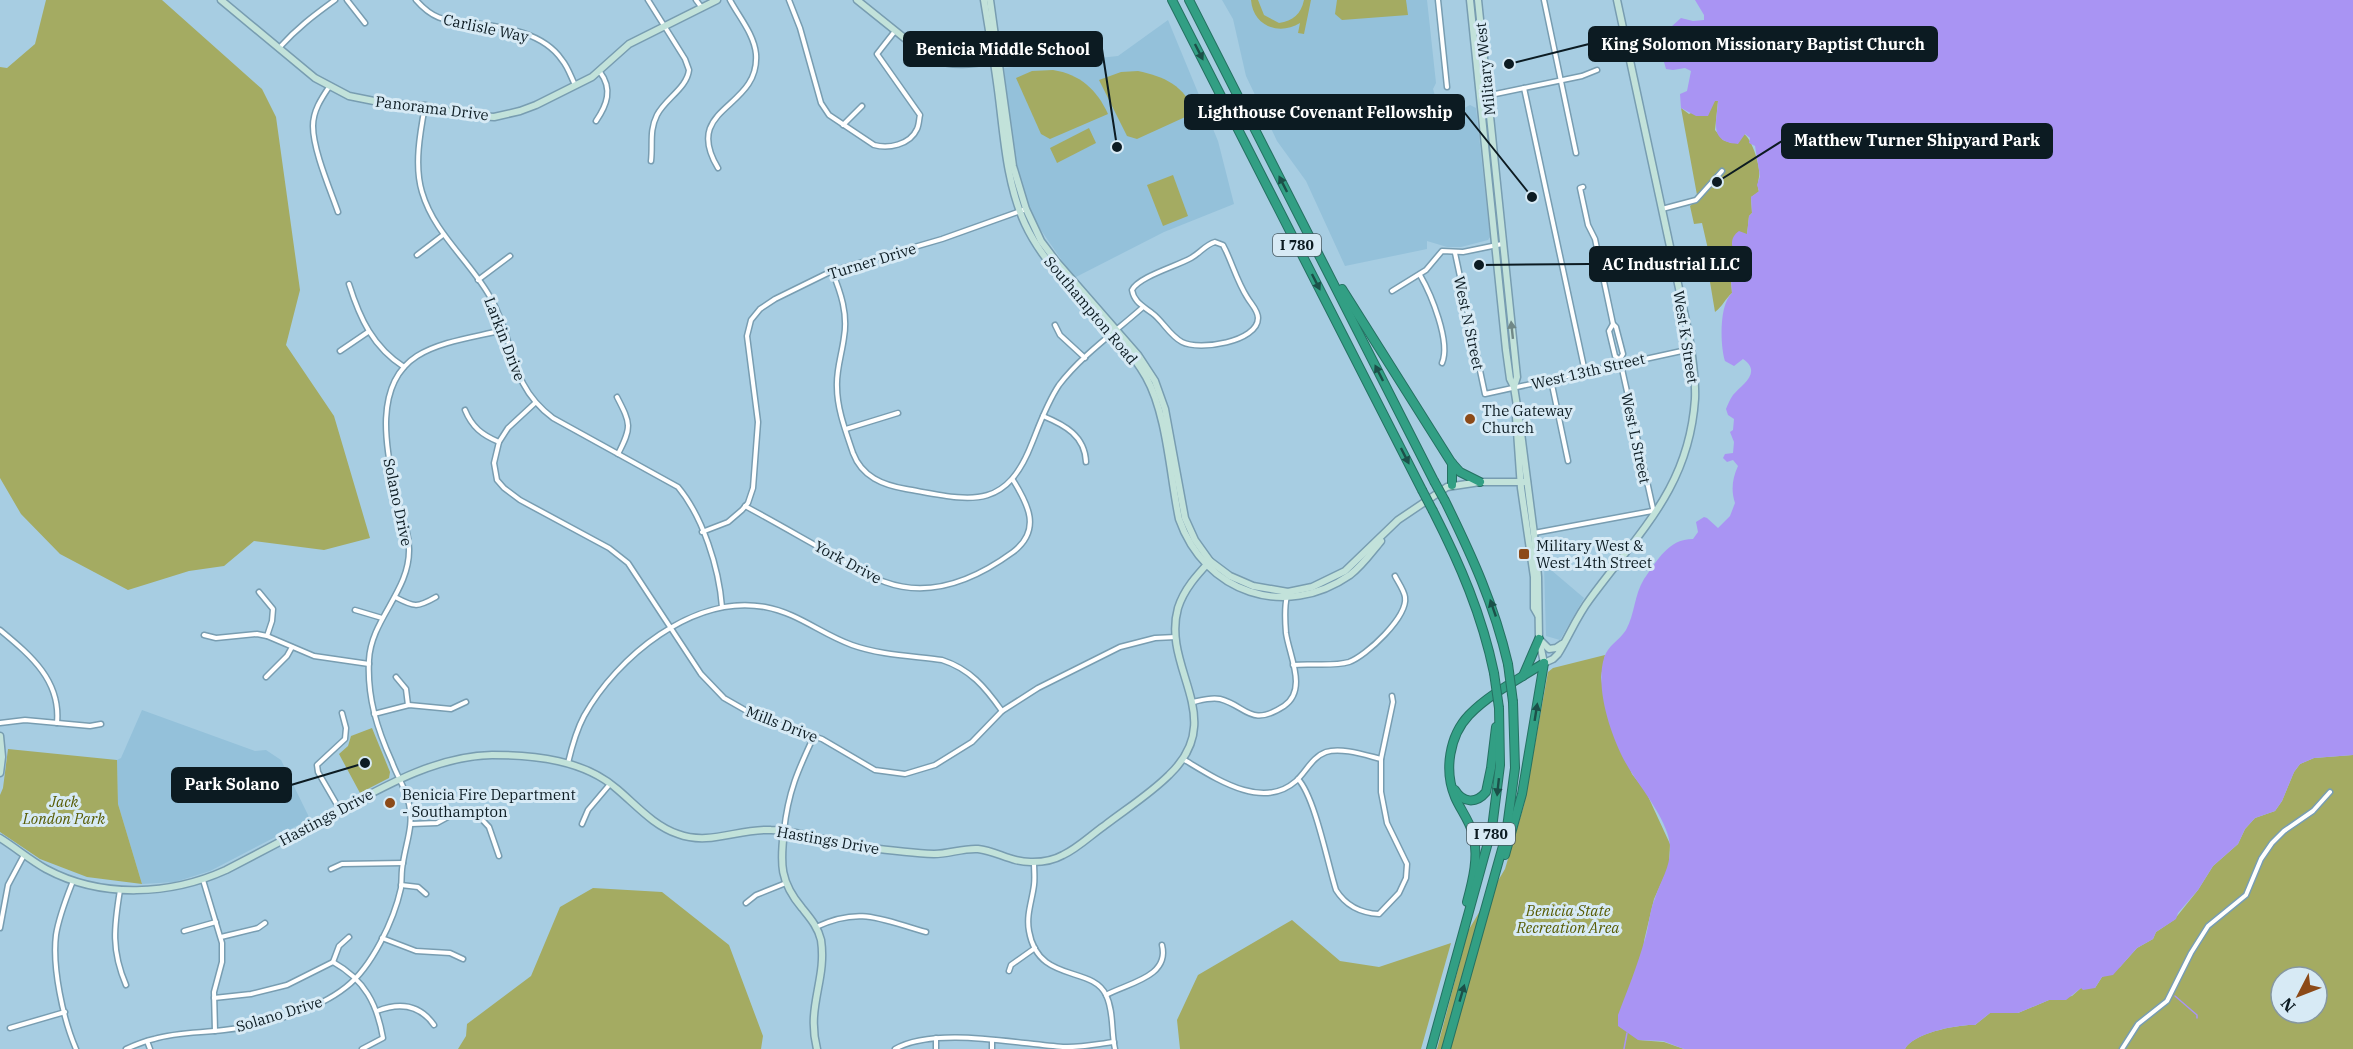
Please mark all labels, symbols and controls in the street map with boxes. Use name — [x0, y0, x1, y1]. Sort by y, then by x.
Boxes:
street label: Carlisle Way — [442, 10, 530, 46]
street label: Military West — [1471, 22, 1499, 116]
callout: King Solomon Missionary Baptist Church — [1589, 27, 1937, 61]
callout: Benicia Middle School — [904, 32, 1102, 66]
text: King Solomon Missionary Baptist Church — [1601, 34, 1925, 54]
text: Benicia Middle School — [916, 39, 1090, 59]
one-way arrow — [1193, 43, 1203, 61]
street label: Panorama Drive — [374, 92, 490, 124]
callout: Lighthouse Covenant Fellowship — [1185, 95, 1464, 129]
text: Lighthouse Covenant Fellowship — [1197, 102, 1453, 122]
callout: Matthew Turner Shipyard Park — [1782, 124, 2052, 158]
text: Matthew Turner Shipyard Park — [1794, 130, 2040, 150]
one-way arrow — [1278, 176, 1288, 193]
road number: I 780 — [1273, 234, 1321, 256]
street label: Turner Drive — [826, 239, 918, 283]
callout: AC Industrial LLC — [1590, 247, 1751, 281]
street label: Southampton Road — [1040, 252, 1142, 368]
text: AC Industrial LLC — [1602, 254, 1740, 274]
one-way arrow — [1311, 274, 1321, 291]
street label: West N Street — [1450, 274, 1488, 372]
street label: West K Street — [1669, 289, 1703, 385]
street label: Larkin Drive — [480, 294, 530, 384]
one-way arrow — [1507, 320, 1517, 339]
street label: West 13th Street — [1529, 349, 1647, 393]
one-way arrow — [1374, 364, 1384, 381]
street label: West L Street — [1617, 391, 1655, 485]
place label: The Gateway Church — [1482, 401, 1573, 437]
marker: The Gateway Church — [1463, 412, 1477, 426]
one-way arrow — [1400, 447, 1409, 464]
street label: Solano Drive — [379, 456, 417, 548]
street label: York Drive — [811, 536, 885, 588]
place label: Military West & West 14th Street — [1536, 536, 1652, 572]
marker: Military West & West 14th Street — [1517, 547, 1531, 561]
one-way arrow — [1487, 599, 1497, 617]
street label: Mills Drive — [743, 702, 821, 746]
one-way arrow — [1532, 702, 1541, 721]
callout: Park Solano — [172, 768, 291, 802]
text: Park Solano — [185, 774, 279, 794]
one-way arrow — [1493, 778, 1503, 797]
street label: Hastings Drive — [276, 784, 376, 850]
place label: Benicia Fire Department - Southampton — [402, 785, 576, 821]
park label: Jack London Park — [22, 792, 105, 828]
marker: Benicia Fire Department - Southampton — [383, 796, 397, 810]
street label: Hastings Drive — [775, 822, 881, 858]
road number: I 780 — [1467, 823, 1515, 845]
park label: Benicia State Recreation Area — [1515, 901, 1620, 937]
north arrow — [2269, 965, 2329, 1025]
one-way arrow — [1458, 984, 1467, 1002]
street label: Solano Drive — [233, 992, 325, 1036]
text: N — [2276, 994, 2300, 1016]

